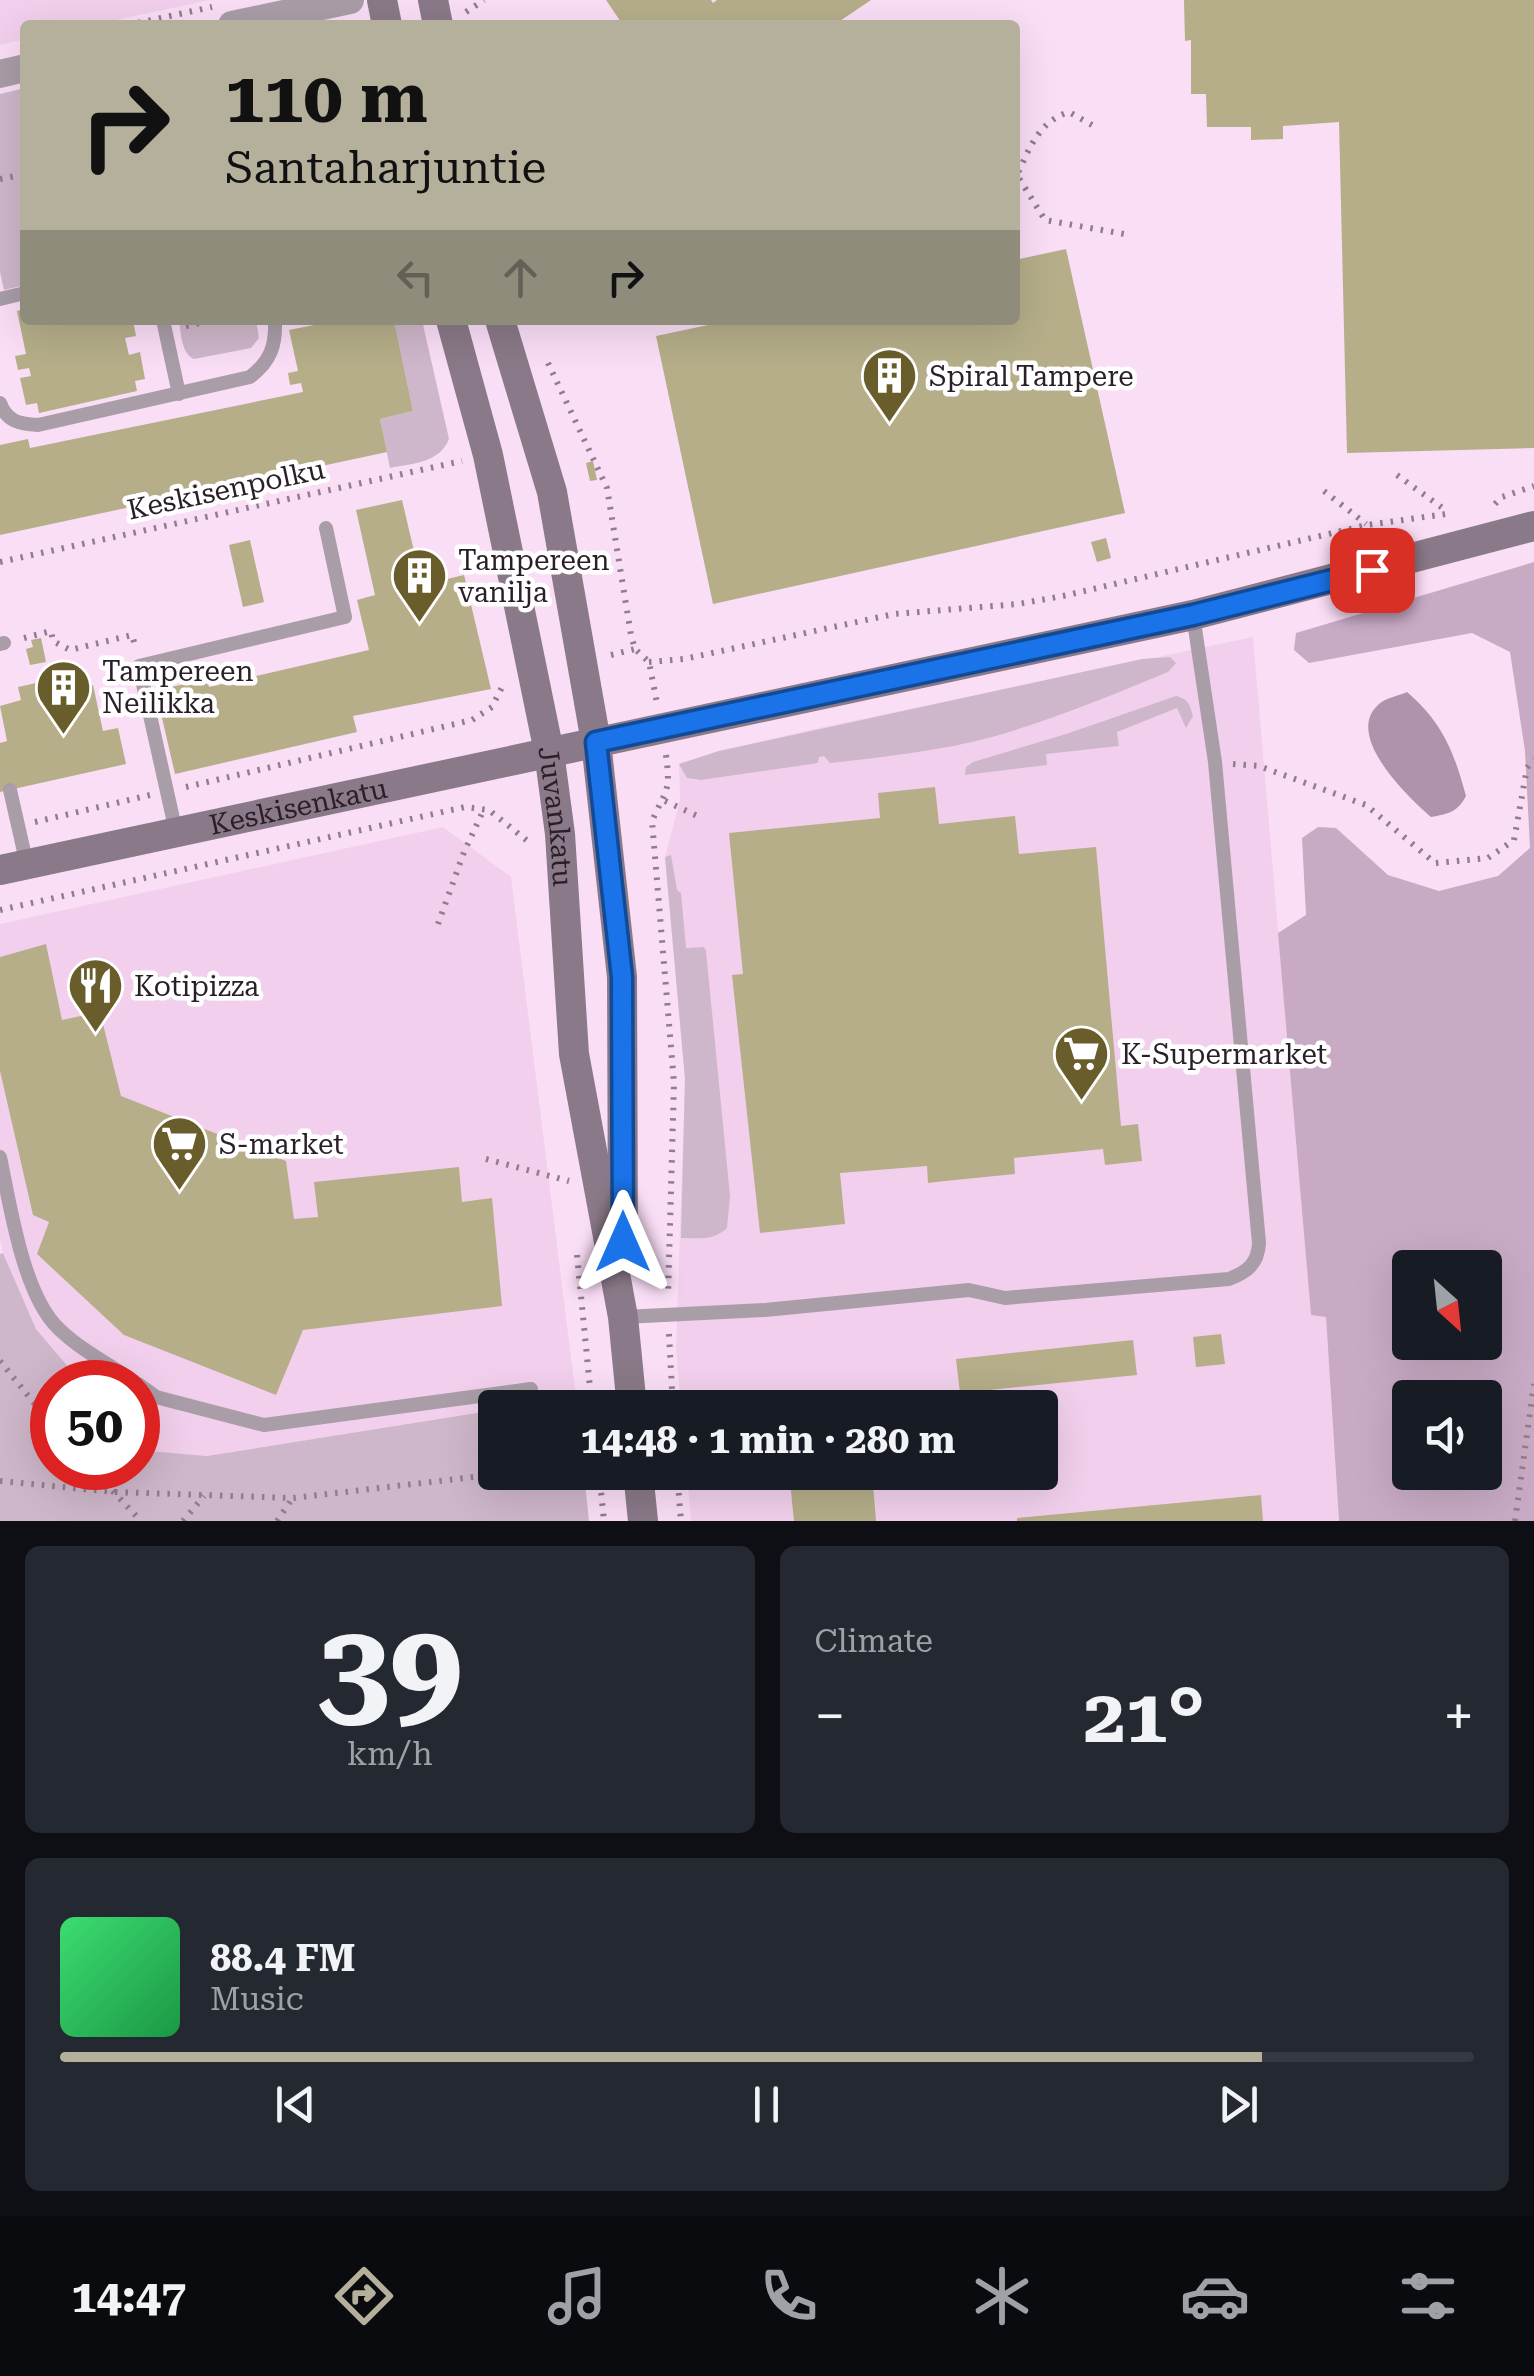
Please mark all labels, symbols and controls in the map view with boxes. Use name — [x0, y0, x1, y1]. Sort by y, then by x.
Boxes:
text: 110 m — [225, 57, 428, 139]
icon: right — [60, 60, 190, 190]
text: Santaharjuntie — [225, 141, 546, 194]
icon: left — [388, 250, 443, 305]
icon: ahead — [493, 250, 548, 305]
icon: right — [598, 250, 653, 305]
building icon: Spiral Tampere — [860, 346, 920, 425]
place label: Spiral Tampere — [929, 360, 1134, 393]
street label: Keskisenpolku — [124, 452, 328, 527]
pin — [1330, 528, 1415, 613]
icon: arrive — [1345, 543, 1400, 598]
place label: Tampereen vanilja — [458, 544, 609, 609]
building icon: Tampereen vanilja — [389, 546, 449, 625]
place label: Tampereen Neilikka — [102, 655, 253, 720]
building icon: Tampereen Neilikka — [33, 657, 93, 736]
street label: Juvankatu — [531, 744, 579, 888]
street label: Keskisenkatu — [206, 772, 390, 842]
restaurant icon: Kotipizza — [65, 956, 125, 1035]
place label: Kotipizza — [134, 970, 259, 1003]
supermarket icon: K-Supermarket — [1052, 1024, 1112, 1103]
place label: K-Supermarket — [1121, 1038, 1327, 1071]
supermarket icon: S-market — [150, 1114, 210, 1193]
place label: S-market — [219, 1128, 344, 1161]
position arrow — [571, 1190, 675, 1294]
north arrow — [1392, 1250, 1502, 1360]
map controls — [1392, 1250, 1502, 1490]
speed limit sign: 50 — [30, 1360, 160, 1490]
button: sound — [1392, 1380, 1502, 1490]
text: 14:48 · 1 min · 280 m — [581, 1418, 955, 1462]
text: 39 — [317, 1593, 463, 1746]
text: Climate — [815, 1622, 933, 1660]
text: 21° — [1084, 1672, 1205, 1760]
text: − — [815, 1684, 845, 1748]
text: + — [1443, 1684, 1474, 1748]
text: km/h — [347, 1735, 433, 1773]
text: 88.4 FM — [210, 1936, 356, 1980]
text: Music — [210, 1980, 304, 2018]
icon: previous — [268, 2077, 323, 2132]
icon: pause — [739, 2077, 794, 2132]
icon: next — [1211, 2077, 1266, 2132]
icon: directions — [329, 2261, 399, 2331]
icon: music — [542, 2261, 612, 2331]
icon: phone — [754, 2261, 824, 2331]
icon: climate — [967, 2261, 1037, 2331]
icon: car — [1180, 2261, 1250, 2331]
icon: filters — [1393, 2261, 1463, 2331]
text: 14:47 — [71, 2270, 186, 2323]

